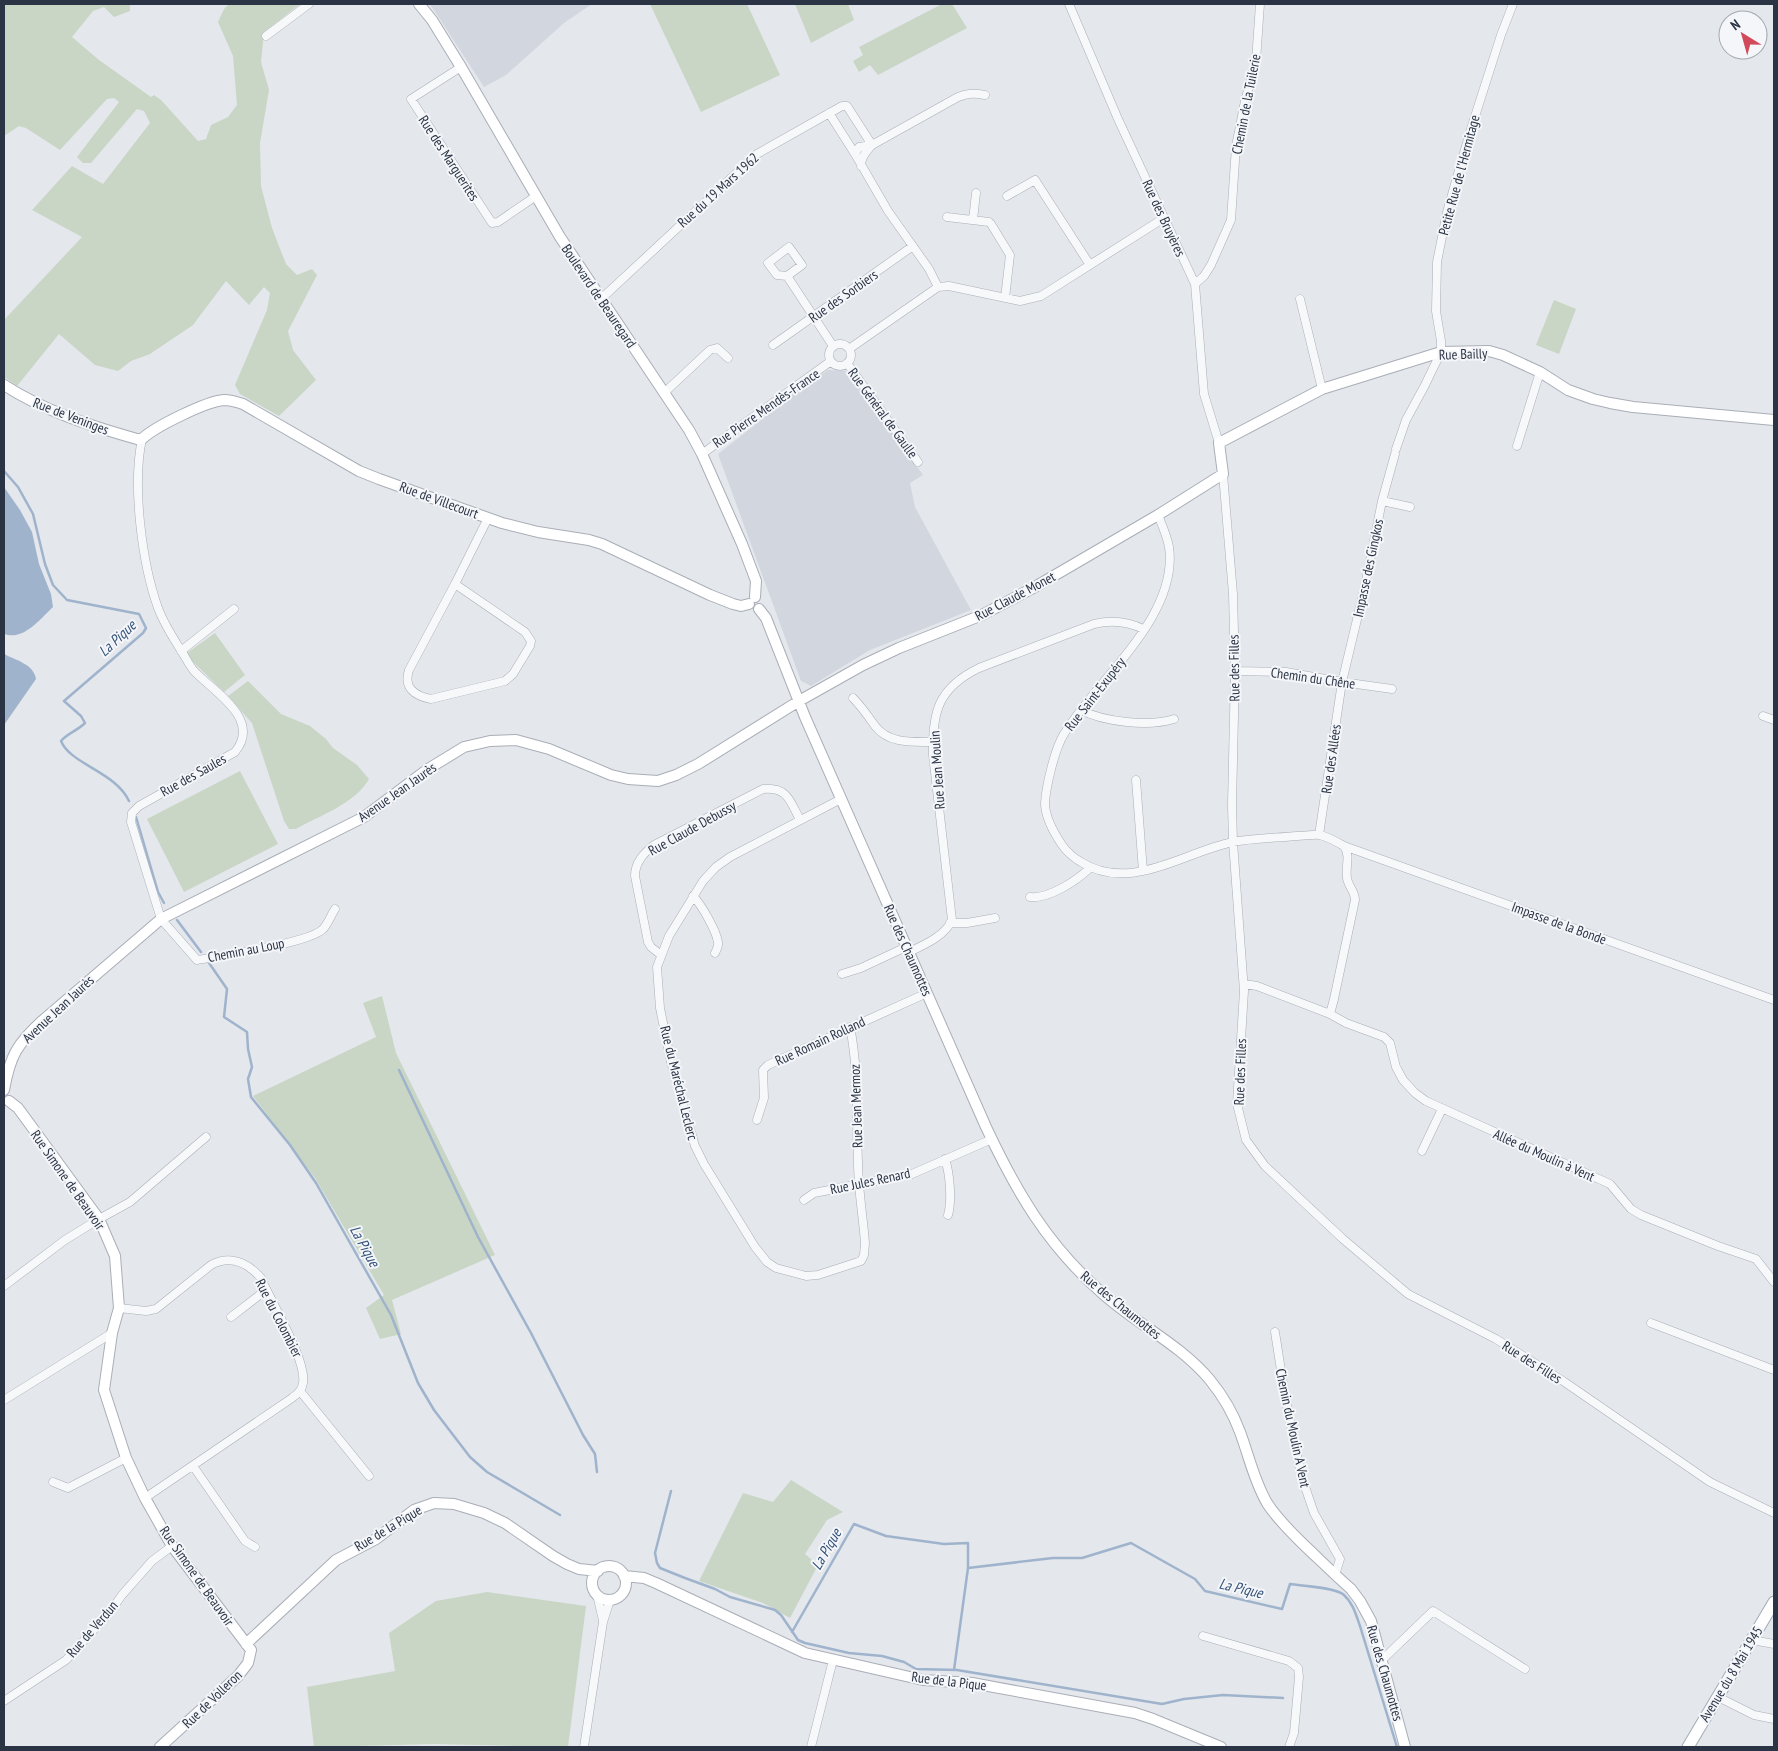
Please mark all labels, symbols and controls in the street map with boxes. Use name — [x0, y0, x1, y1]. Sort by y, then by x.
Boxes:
north arrow — [1718, 10, 1768, 60]
text: N — [1727, 15, 1744, 34]
street label: Chemin de la Tuilerie — [1227, 52, 1265, 156]
street label: Rue des Marguerites — [415, 112, 484, 204]
street label: Petite Rue de l'Hermitage — [1434, 113, 1484, 237]
street label: Rue du 19 Mars 1962 — [674, 149, 762, 231]
street label: Rue des Bruyères — [1138, 177, 1190, 260]
street label: Boulevard de Beauregard — [558, 241, 640, 351]
street label: Rue des Sorbiers — [805, 265, 881, 326]
street label: Rue Bailly — [1438, 344, 1488, 364]
street label: Rue Pierre Mendès-France — [709, 364, 823, 452]
street label: Rue Général de Gaulle — [844, 364, 922, 462]
street label: Rue de Veninges — [31, 393, 112, 439]
street label: Rue de Villecourt — [397, 477, 481, 523]
street label: Impasse des Gingkos — [1349, 517, 1387, 619]
street label: Rue Claude Monet — [972, 567, 1058, 625]
water label: La Pique — [94, 615, 140, 660]
street label: Rue des Filles — [1224, 634, 1244, 702]
street label: Rue Saint-Exupéry — [1061, 653, 1130, 735]
street label: Chemin du Chêne — [1270, 663, 1357, 693]
street label: Rue des Allées — [1317, 723, 1345, 795]
street label: Rue Jean Moulin — [925, 730, 949, 810]
street label: Rue des Saules — [157, 749, 229, 800]
street label: Avenue Jean Jaurès — [354, 758, 440, 826]
street label: Rue Claude Debussy — [645, 796, 740, 860]
street label: Impasse de la Bonde — [1509, 898, 1609, 949]
street label: Rue des Chaumottes — [880, 901, 936, 999]
street label: Chemin au Loup — [206, 934, 286, 966]
street label: Avenue Jean Jaurès — [18, 971, 98, 1047]
street label: Rue Romain Rolland — [772, 1012, 868, 1070]
street label: Rue du Maréchal Leclerc — [656, 1024, 702, 1142]
street label: Rue des Filles — [1230, 1038, 1250, 1106]
street label: Rue Jean Mermoz — [846, 1064, 866, 1148]
street label: Allée du Moulin à Vent — [1491, 1125, 1598, 1185]
street label: Rue Simone de Beauvoir — [27, 1127, 109, 1234]
street label: Rue Jules Renard — [828, 1164, 912, 1198]
water label: La Pique — [346, 1222, 384, 1271]
street label: Rue des Chaumottes — [1077, 1267, 1165, 1343]
street label: Rue du Colombier — [251, 1276, 307, 1360]
street label: Rue des Filles — [1499, 1337, 1565, 1388]
street label: Chemin du Moulin A Vent — [1272, 1367, 1314, 1489]
street label: Rue de la Pique — [351, 1501, 425, 1555]
street label: Rue Simone de Beauvoir — [156, 1523, 238, 1630]
water label: La Pique — [807, 1524, 846, 1573]
water label: La Pique — [1217, 1574, 1266, 1602]
street label: Rue de Verdun — [62, 1597, 122, 1661]
street label: Rue des Chaumottes — [1363, 1623, 1407, 1723]
street label: Avenue du 8 Mai 1945 — [1695, 1623, 1767, 1725]
street label: Rue de Volleron — [178, 1666, 246, 1732]
street label: Rue de la Pique — [910, 1667, 988, 1695]

